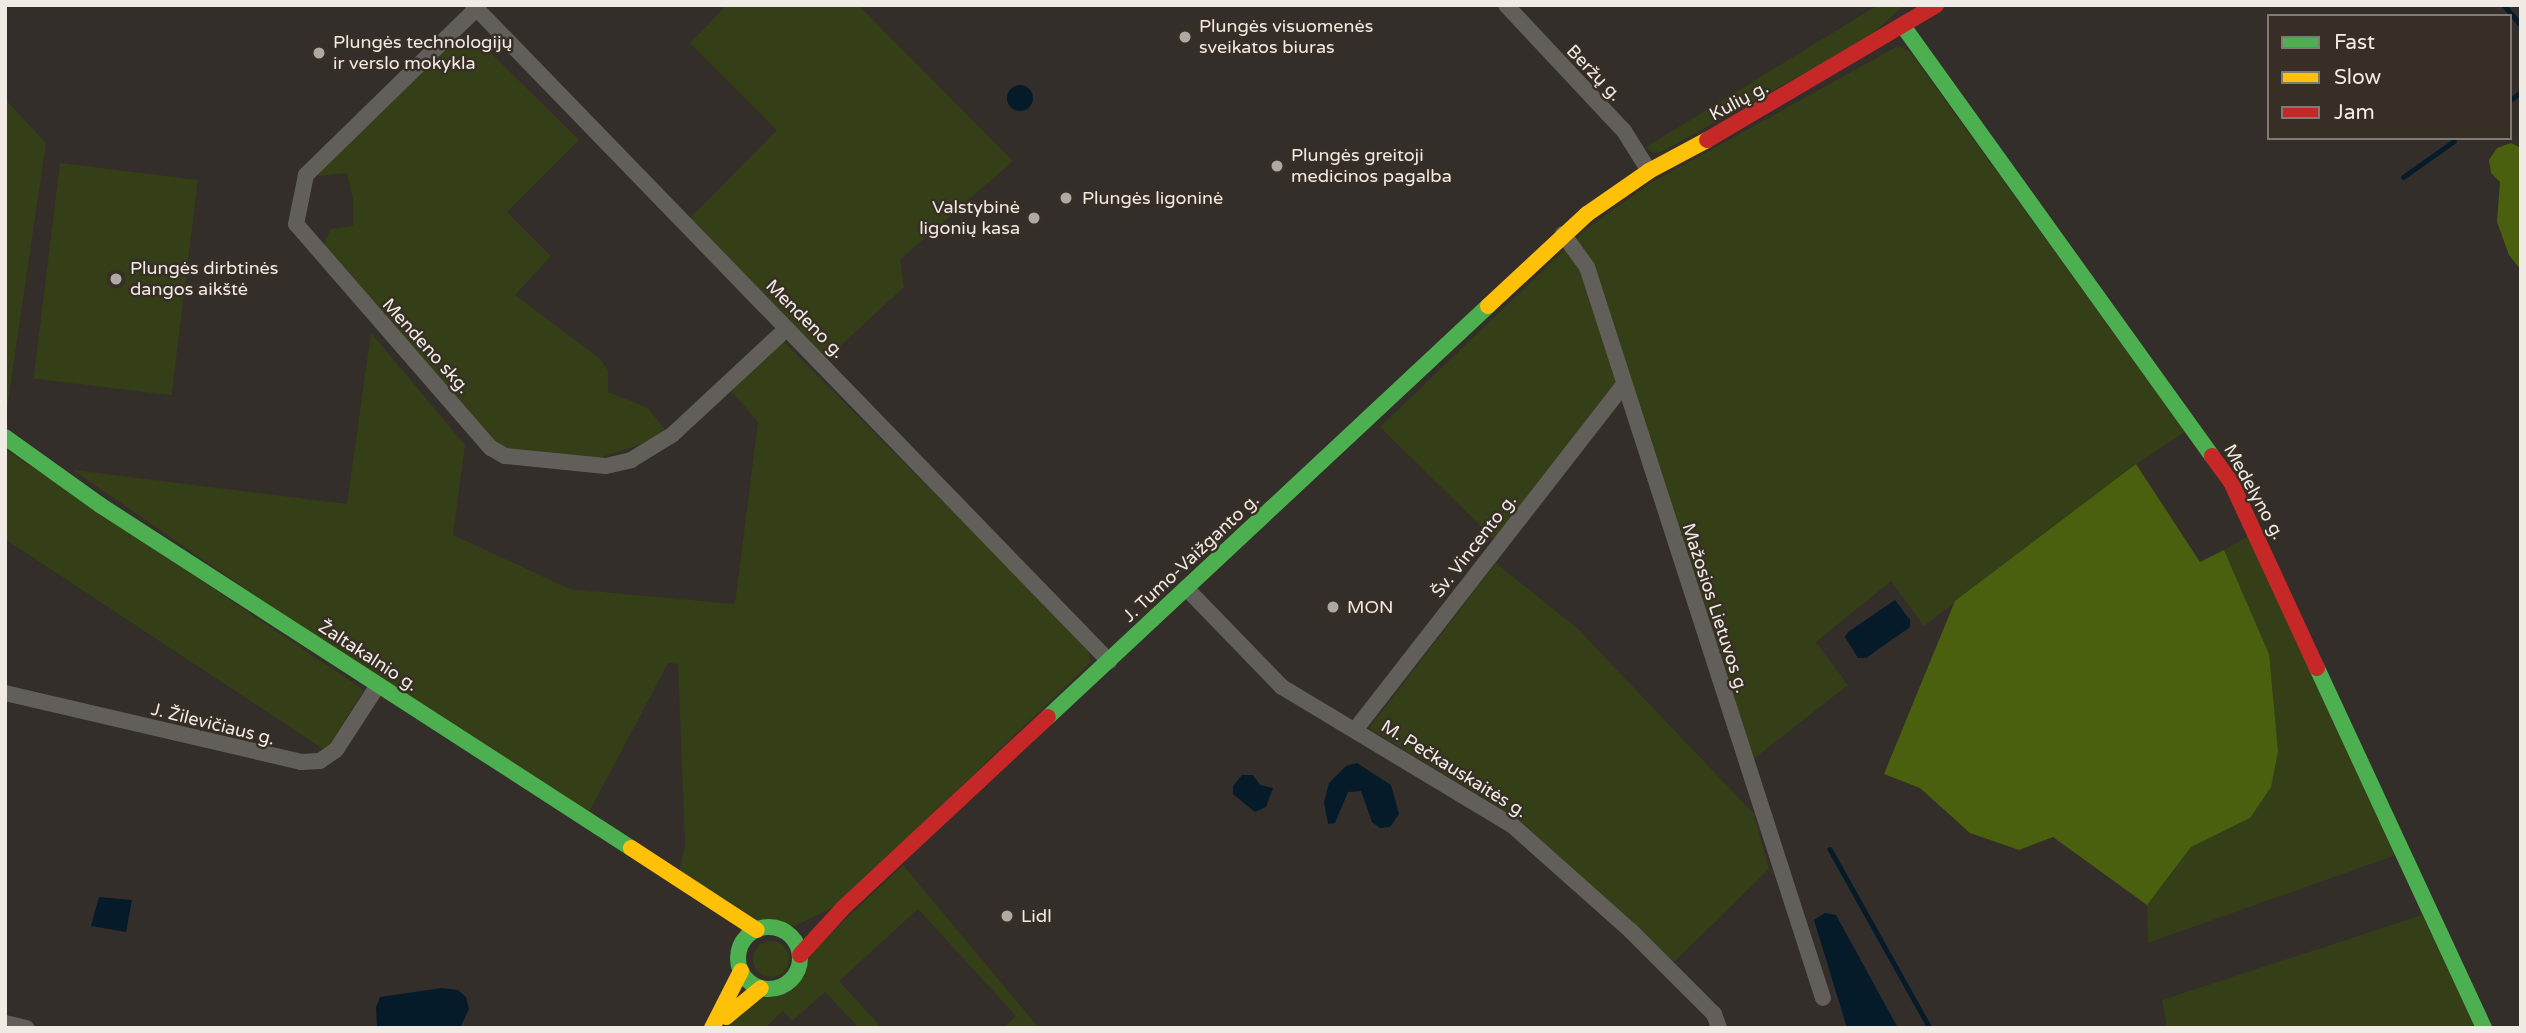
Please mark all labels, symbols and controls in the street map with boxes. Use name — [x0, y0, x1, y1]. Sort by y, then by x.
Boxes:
legend — [2267, 14, 2512, 140]
place label: Plungės visuomenės sveikatos biuras — [1199, 16, 1373, 58]
marker: Plungės visuomenės sveikatos biuras — [1177, 29, 1193, 45]
text: Fast — [2334, 30, 2375, 55]
place label: Plungės technologijų ir verslo mokykla — [333, 32, 512, 74]
street label: Beržų g. — [1562, 40, 1626, 106]
marker: Plungės technologijų ir verslo mokykla — [311, 45, 327, 61]
text: Slow — [2334, 65, 2381, 90]
street label: Kulių g. — [1706, 77, 1772, 125]
text: Jam — [2334, 100, 2375, 125]
place label: Plungės greitoji medicinos pagalba — [1291, 145, 1452, 188]
marker: Plungės greitoji medicinos pagalba — [1269, 158, 1285, 174]
place label: Plungės ligoninė — [1082, 187, 1223, 209]
marker: Plungės ligoninė — [1056, 188, 1076, 208]
place label: Valstybinė ligonių kasa — [919, 197, 1020, 240]
marker: Valstybinė ligonių kasa — [1026, 210, 1042, 226]
place label: Plungės dirbtinės dangos aikštė — [130, 258, 278, 300]
marker: Plungės dirbtinės dangos aikštė — [108, 271, 124, 287]
street label: Mendeno g. — [761, 275, 849, 363]
street label: Mendeno skg. — [378, 294, 474, 398]
street label: Medelyno g. — [2219, 441, 2289, 543]
street label: J. Tumo-Vaižganto g. — [1118, 489, 1264, 627]
street label: Šv. Vincento g. — [1427, 490, 1521, 602]
street label: Mažosios Lietuvos g. — [1677, 520, 1753, 696]
place label: MON — [1347, 596, 1393, 618]
marker: MON — [1325, 599, 1341, 615]
street label: Žaltakalnio g. — [314, 616, 422, 696]
street label: J. Žilevičiaus g. — [149, 698, 277, 750]
street label: M. Pečkauskaitės g. — [1377, 715, 1531, 823]
place label: Lidl — [1021, 905, 1052, 927]
marker: Lidl — [999, 908, 1015, 924]

